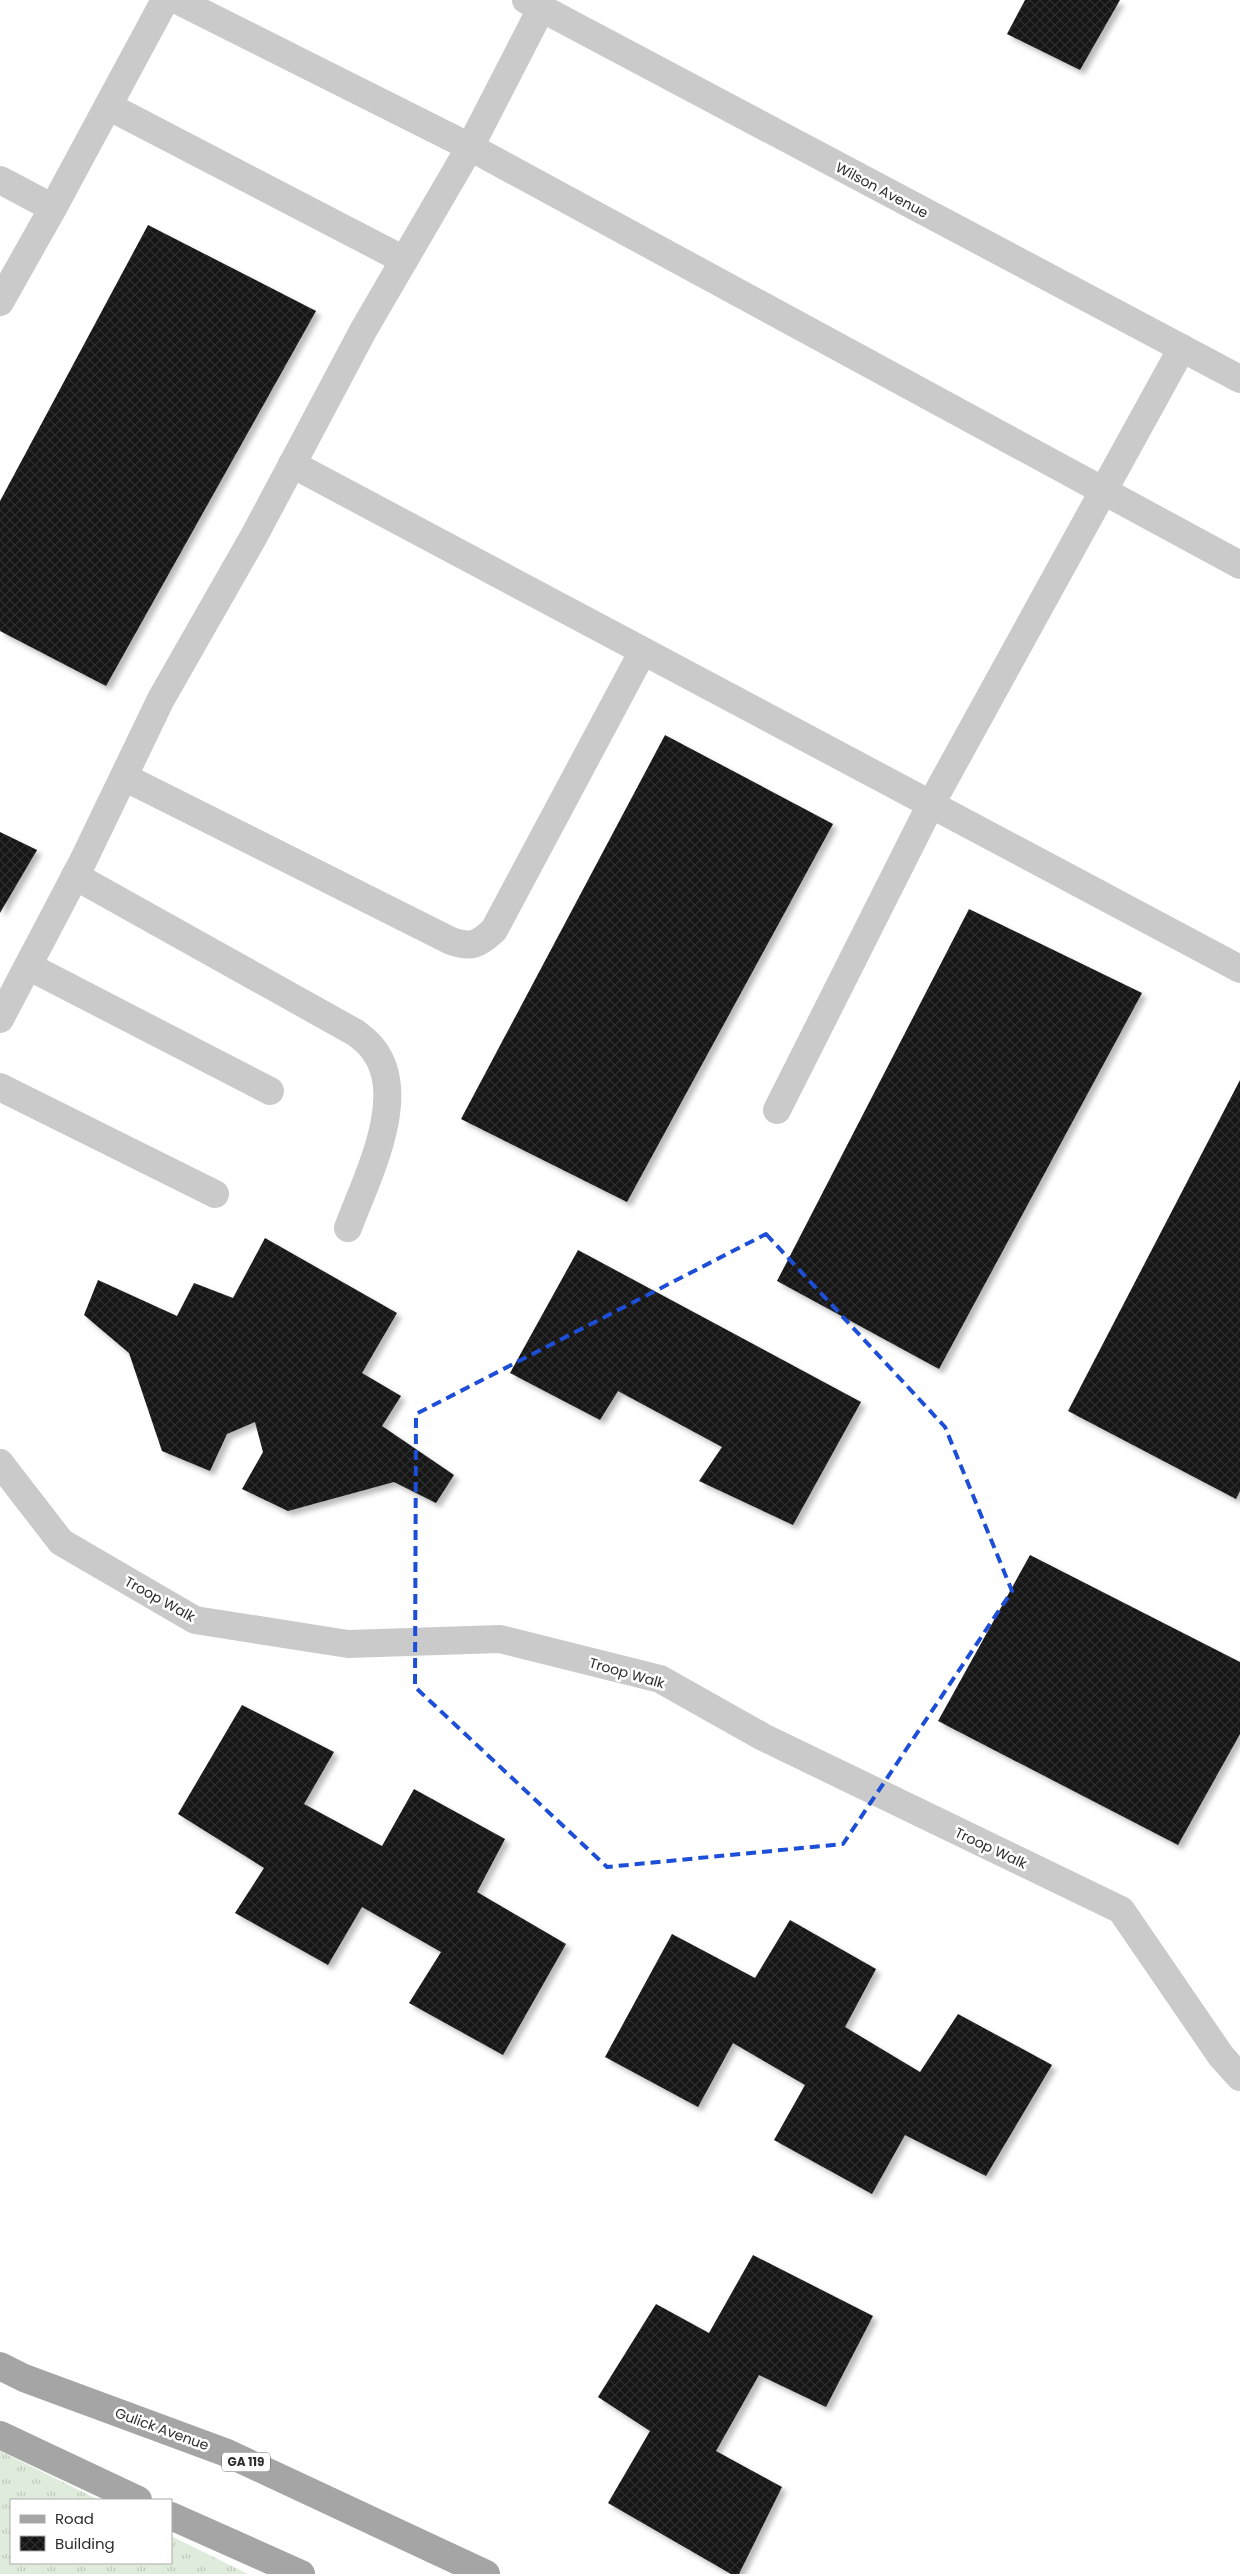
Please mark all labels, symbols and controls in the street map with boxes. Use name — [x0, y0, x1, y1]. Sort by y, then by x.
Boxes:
street label: Wilson Avenue — [832, 157, 932, 223]
street label: Troop Walk — [121, 1571, 200, 1627]
street label: Troop Walk — [587, 1653, 668, 1694]
street label: Troop Walk — [952, 1823, 1031, 1874]
street label: Gulick Avenue — [112, 2403, 212, 2455]
road number: GA 119 — [222, 2452, 270, 2472]
legend — [10, 2499, 172, 2564]
text: Road — [55, 2508, 94, 2529]
text: Building — [55, 2533, 115, 2554]

